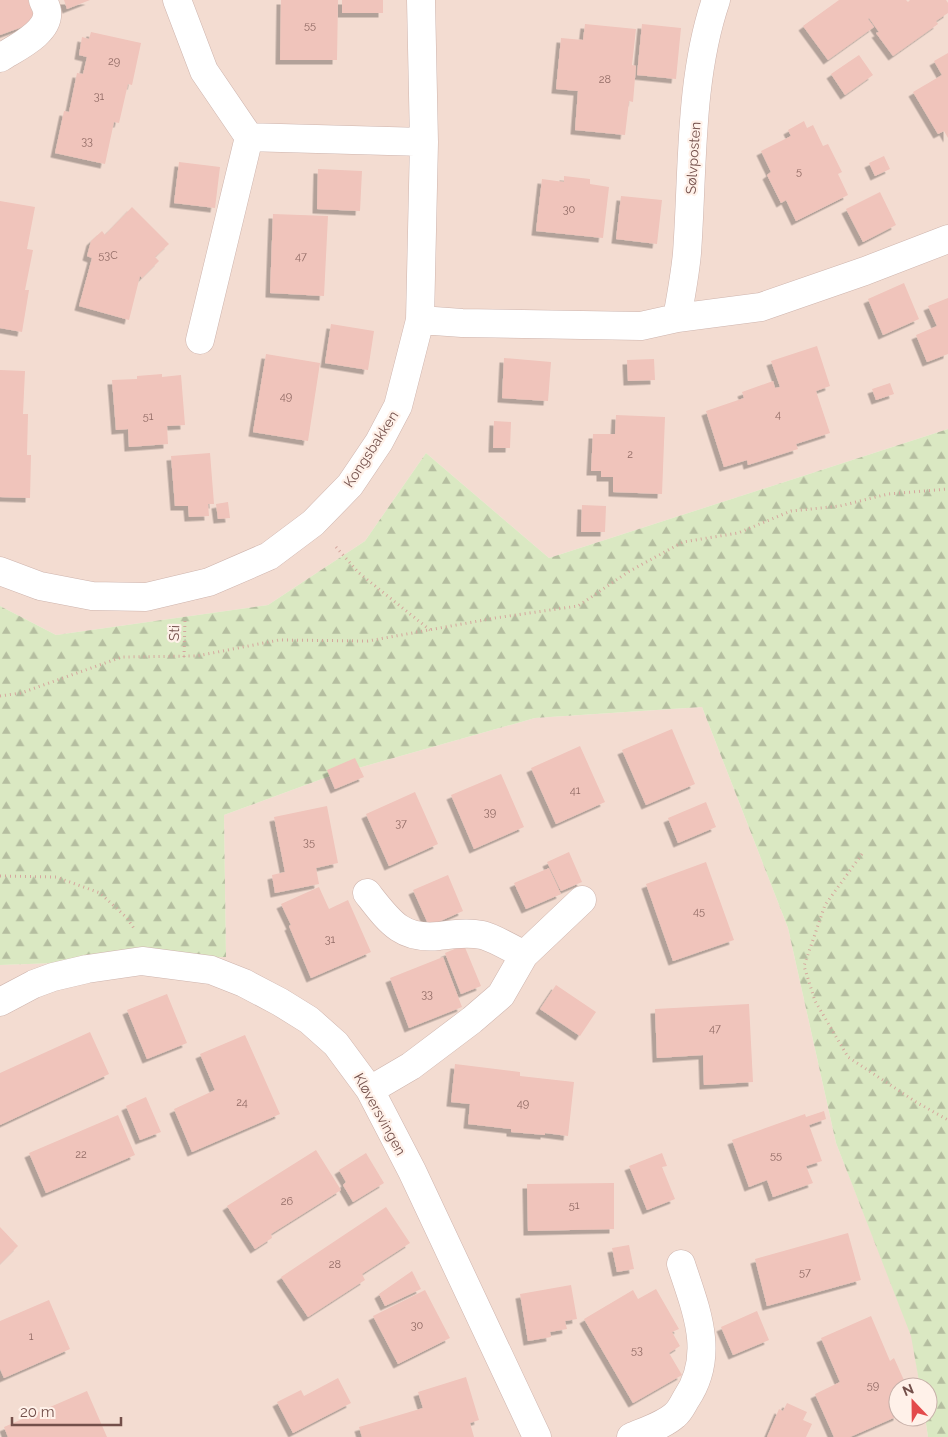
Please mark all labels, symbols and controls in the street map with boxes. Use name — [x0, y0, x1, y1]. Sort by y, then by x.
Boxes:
house number: 55 — [304, 19, 316, 32]
house number: 29 — [108, 55, 120, 68]
house number: 28 — [599, 73, 611, 86]
house number: 31 — [94, 90, 105, 103]
street label: Sølvposten — [682, 121, 704, 195]
house number: 33 — [81, 135, 93, 148]
house number: 5 — [796, 165, 802, 178]
house number: 30 — [563, 203, 576, 216]
house number: 53C — [98, 249, 118, 262]
house number: 47 — [295, 250, 307, 263]
house number: 49 — [280, 390, 292, 403]
street label: Kongsbakken — [340, 408, 402, 490]
house number: 4 — [775, 408, 781, 421]
house number: 51 — [143, 410, 154, 423]
house number: 2 — [627, 448, 633, 461]
street label: Sti — [166, 625, 182, 641]
house number: 41 — [570, 784, 581, 797]
house number: 39 — [484, 806, 496, 819]
house number: 37 — [395, 817, 407, 830]
house number: 35 — [303, 836, 315, 849]
house number: 45 — [693, 905, 705, 918]
house number: 31 — [325, 933, 336, 946]
house number: 33 — [421, 988, 433, 1001]
house number: 47 — [709, 1022, 721, 1035]
street label: Kløversvingen — [351, 1070, 409, 1158]
house number: 24 — [236, 1096, 248, 1109]
house number: 49 — [517, 1097, 529, 1110]
house number: 22 — [75, 1148, 87, 1161]
house number: 55 — [770, 1149, 782, 1162]
house number: 26 — [281, 1195, 294, 1208]
house number: 51 — [569, 1199, 580, 1212]
house number: 28 — [329, 1258, 341, 1271]
house number: 57 — [799, 1266, 811, 1279]
house number: 30 — [411, 1319, 424, 1332]
house number: 1 — [29, 1330, 34, 1343]
house number: 53 — [631, 1344, 643, 1357]
north arrow — [888, 1377, 938, 1427]
house number: 59 — [867, 1379, 879, 1392]
text: N — [900, 1381, 916, 1399]
scale bar — [12, 1394, 121, 1426]
text: 20 m — [20, 1403, 55, 1421]

